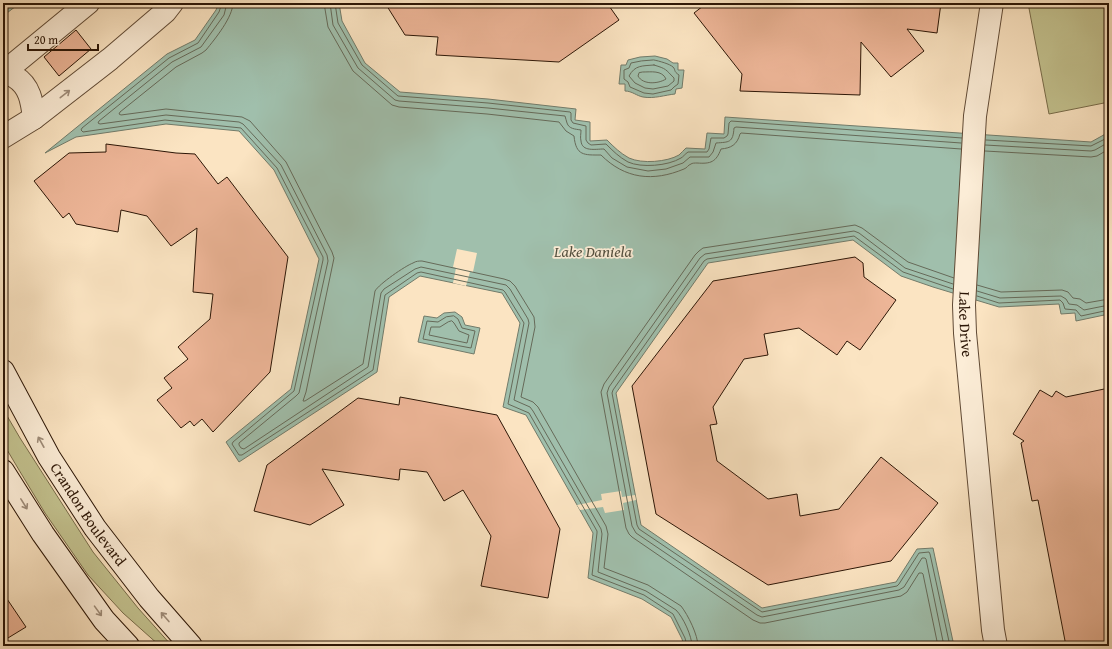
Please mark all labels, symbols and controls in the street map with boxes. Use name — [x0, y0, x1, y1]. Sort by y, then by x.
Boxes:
scale bar — [28, 26, 98, 52]
text: 20 m — [34, 31, 58, 48]
one-way arrow — [60, 90, 71, 98]
water label: Lake Daniela — [553, 239, 633, 263]
street label: Lake Drive — [954, 291, 978, 358]
one-way arrow — [37, 437, 45, 449]
street label: Crandon Boulevard — [45, 459, 131, 570]
one-way arrow — [20, 498, 28, 509]
one-way arrow — [94, 605, 102, 616]
one-way arrow — [161, 611, 170, 622]

